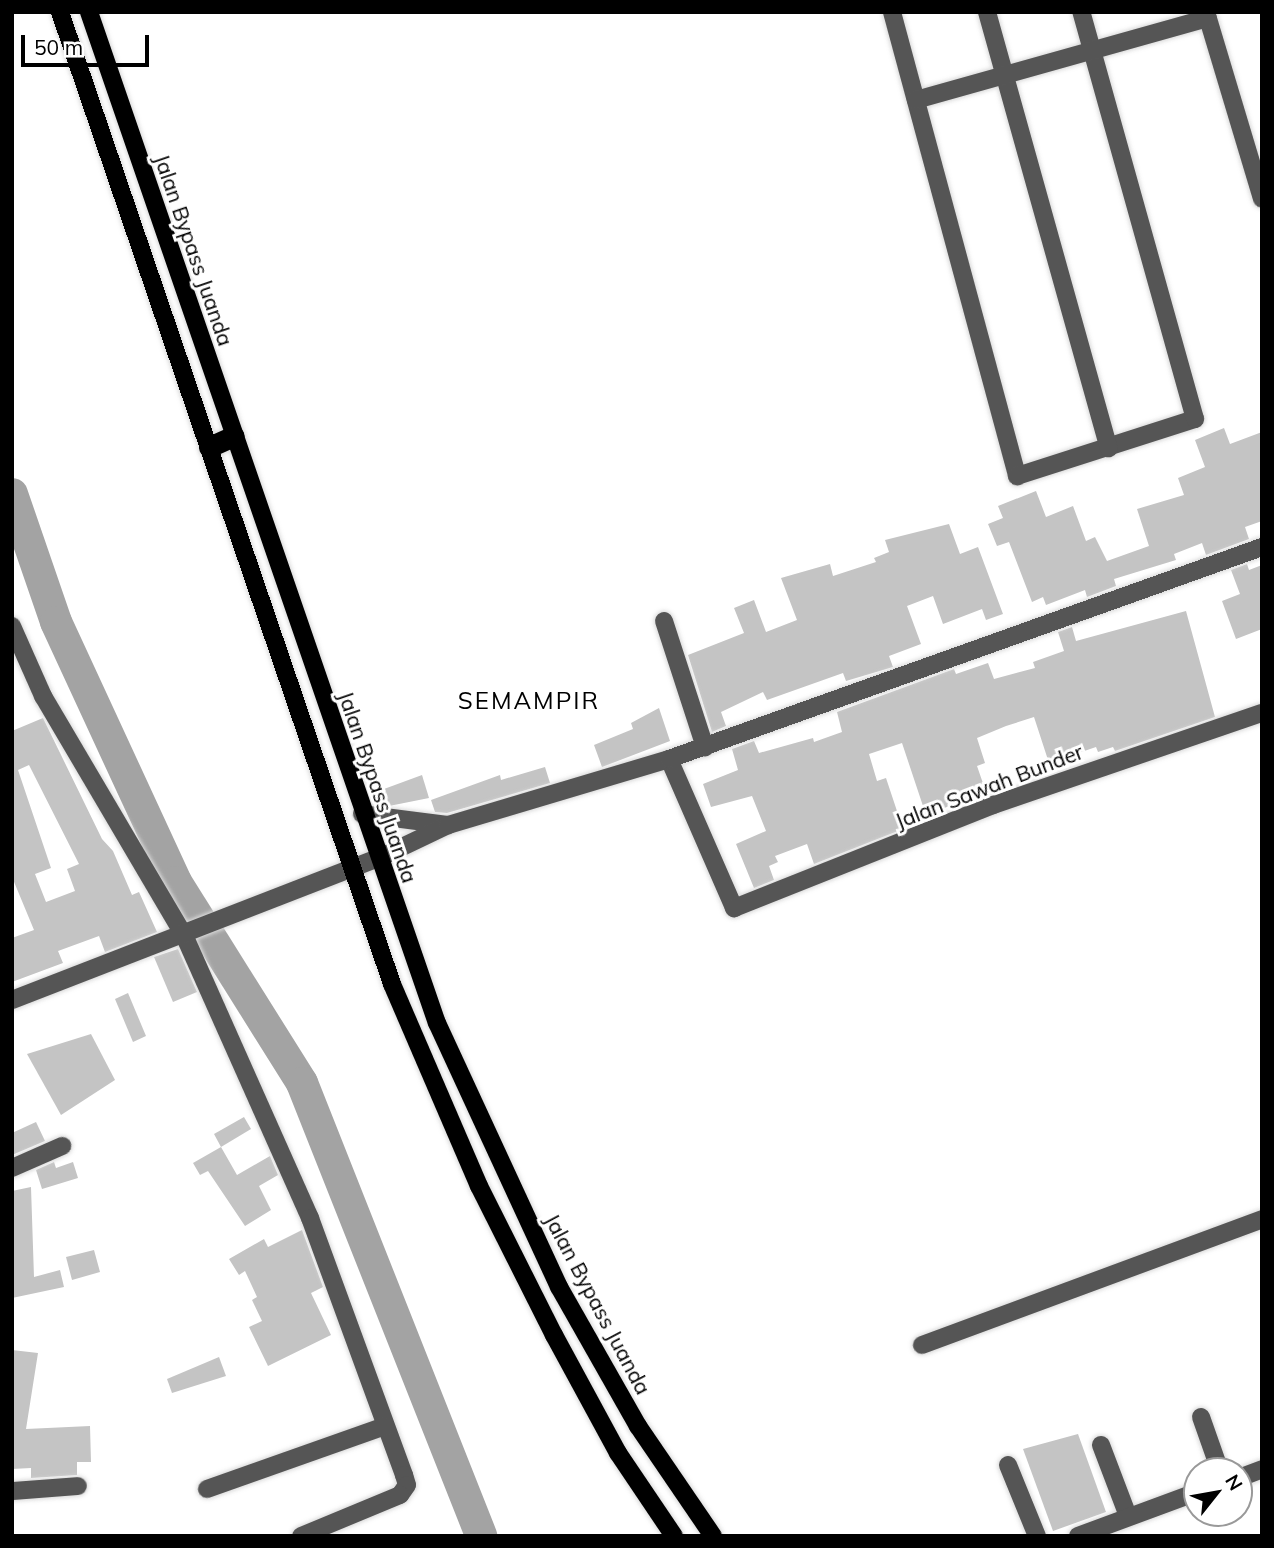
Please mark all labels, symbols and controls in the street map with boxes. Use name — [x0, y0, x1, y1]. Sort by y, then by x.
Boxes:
scale bar — [24, 21, 152, 65]
text: 50 m — [34, 34, 83, 60]
street label: Jalan Bypass Juanda — [149, 151, 239, 349]
district label: SEMAMPIR — [459, 687, 599, 715]
street label: Jalan Bypass Juanda — [333, 688, 423, 886]
street label: Jalan Sawah Bunder — [891, 739, 1087, 833]
street label: Jalan Bypass Juanda — [540, 1209, 656, 1399]
north arrow — [1183, 1457, 1253, 1527]
text: N — [1220, 1470, 1248, 1495]

